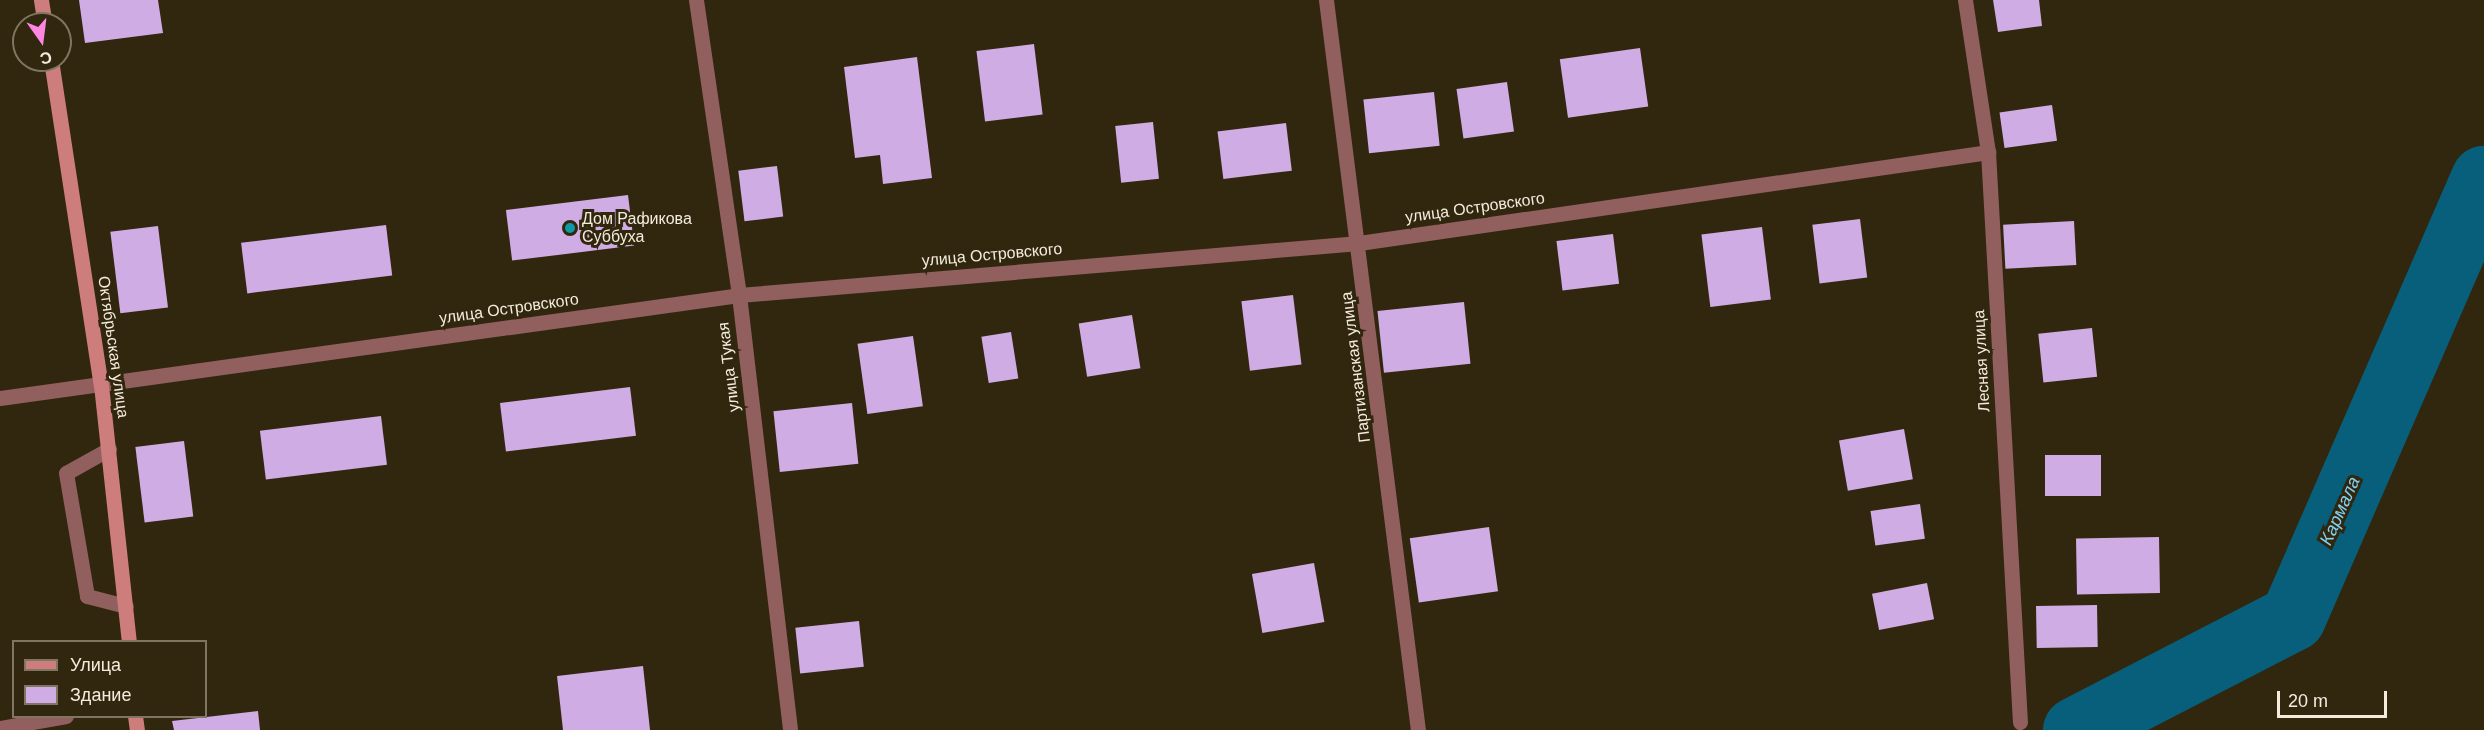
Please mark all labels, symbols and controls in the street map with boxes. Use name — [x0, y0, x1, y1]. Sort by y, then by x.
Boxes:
north arrow — [12, 12, 72, 72]
text: С — [38, 48, 54, 68]
street label: улица Островского — [1404, 189, 1546, 227]
place label: Дом Рафикова Суббуха — [582, 209, 692, 247]
marker: Дом Рафикова Суббуха — [563, 221, 577, 235]
street label: улица Островского — [921, 239, 1063, 271]
street label: Октябрьская улица — [94, 275, 132, 419]
street label: улица Островского — [438, 290, 580, 328]
street label: Партизанская улица — [1337, 291, 1375, 443]
street label: Лесная улица — [1970, 309, 1994, 413]
street label: улица Тукая — [714, 321, 744, 413]
water label: Кармала — [2315, 473, 2365, 549]
legend — [12, 640, 207, 718]
text: Улица — [70, 655, 121, 675]
scale bar — [2280, 679, 2390, 717]
text: Здание — [70, 685, 131, 705]
text: 20 m — [2288, 691, 2328, 711]

